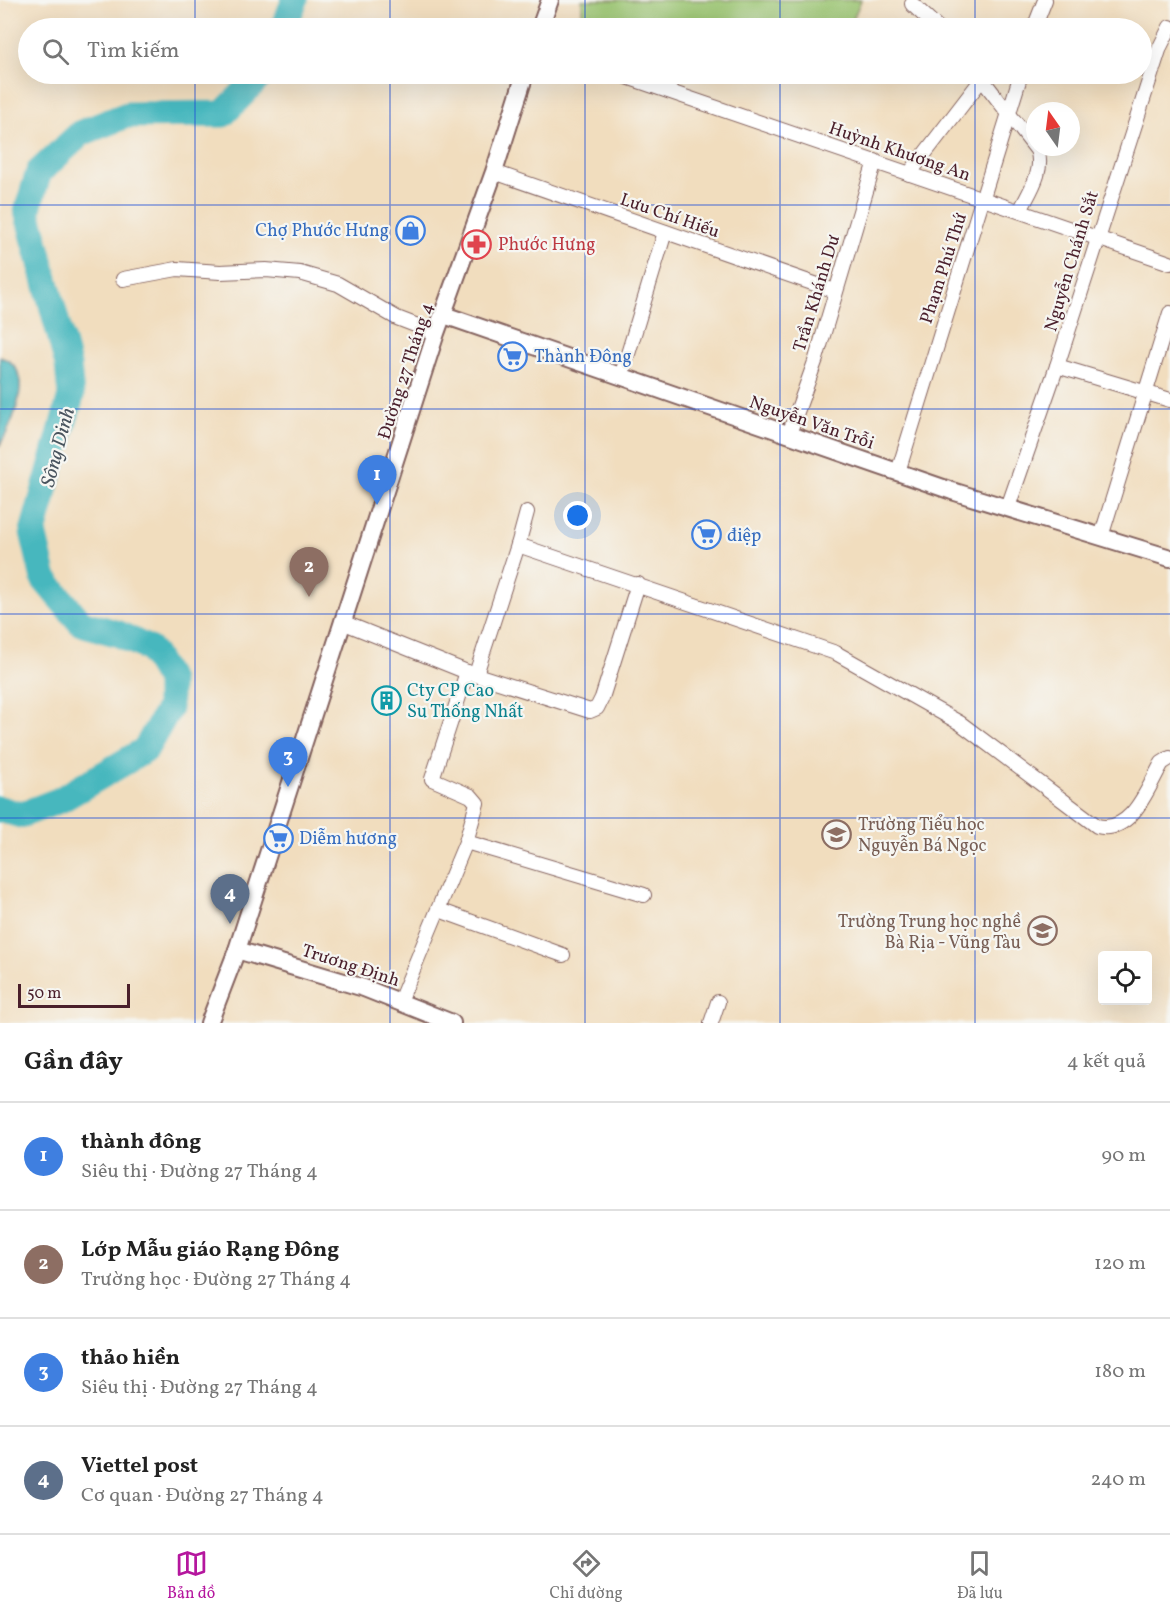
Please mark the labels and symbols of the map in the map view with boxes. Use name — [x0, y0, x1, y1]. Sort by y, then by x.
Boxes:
north arrow — [1026, 102, 1080, 156]
street label: Huỳnh Khương An — [825, 116, 974, 188]
street label: Lưu Chí Hiếu — [617, 188, 723, 245]
street label: Nguyễn Chánh Sắt — [1039, 188, 1106, 335]
street label: Phạm Phú Thứ — [915, 210, 974, 327]
shop icon: Chợ Phước Hưng — [394, 214, 426, 246]
place label: Chợ Phước Hưng — [255, 219, 389, 244]
pharmacy icon: Phước Hưng — [461, 228, 493, 260]
street label: Trần Khánh Dư — [788, 232, 847, 355]
place label: Phước Hưng — [498, 233, 595, 258]
street label: Đường 27 Tháng 4 — [373, 300, 440, 443]
supermarket icon: Thành Đông — [497, 340, 529, 372]
place label: Thành Đông — [534, 345, 632, 370]
street label: Nguyễn Văn Trỗi — [746, 390, 877, 457]
water label: Sông Dinh — [35, 405, 83, 490]
pin: 1 — [358, 456, 397, 505]
your location — [563, 501, 592, 530]
supermarket icon: điệp — [690, 519, 722, 551]
place label: điệp — [727, 524, 761, 549]
pin: 2 — [290, 548, 328, 597]
place label: Cty CP Cao Su Thống Nhất — [407, 679, 523, 725]
building icon: Cty CP Cao Su Thống Nhất — [370, 684, 402, 716]
pin: 3 — [268, 738, 308, 787]
place label: Trường Tiểu học Nguyễn Bá Ngọc — [858, 813, 987, 859]
school or university icon: Trường Tiểu học Nguyễn Bá Ngọc — [821, 818, 853, 850]
supermarket icon: Diễm hương — [262, 822, 294, 854]
place label: Diễm hương — [299, 827, 397, 852]
pin: 4 — [210, 874, 250, 924]
place label: Trường Trung học nghề Bà Rịa - Vũng Tàu — [838, 910, 1021, 956]
school or university icon: Trường Trung học nghề Bà Rịa - Vũng Tàu — [1026, 915, 1058, 947]
street label: Trương Định — [298, 939, 403, 994]
scale bar — [18, 981, 130, 1008]

